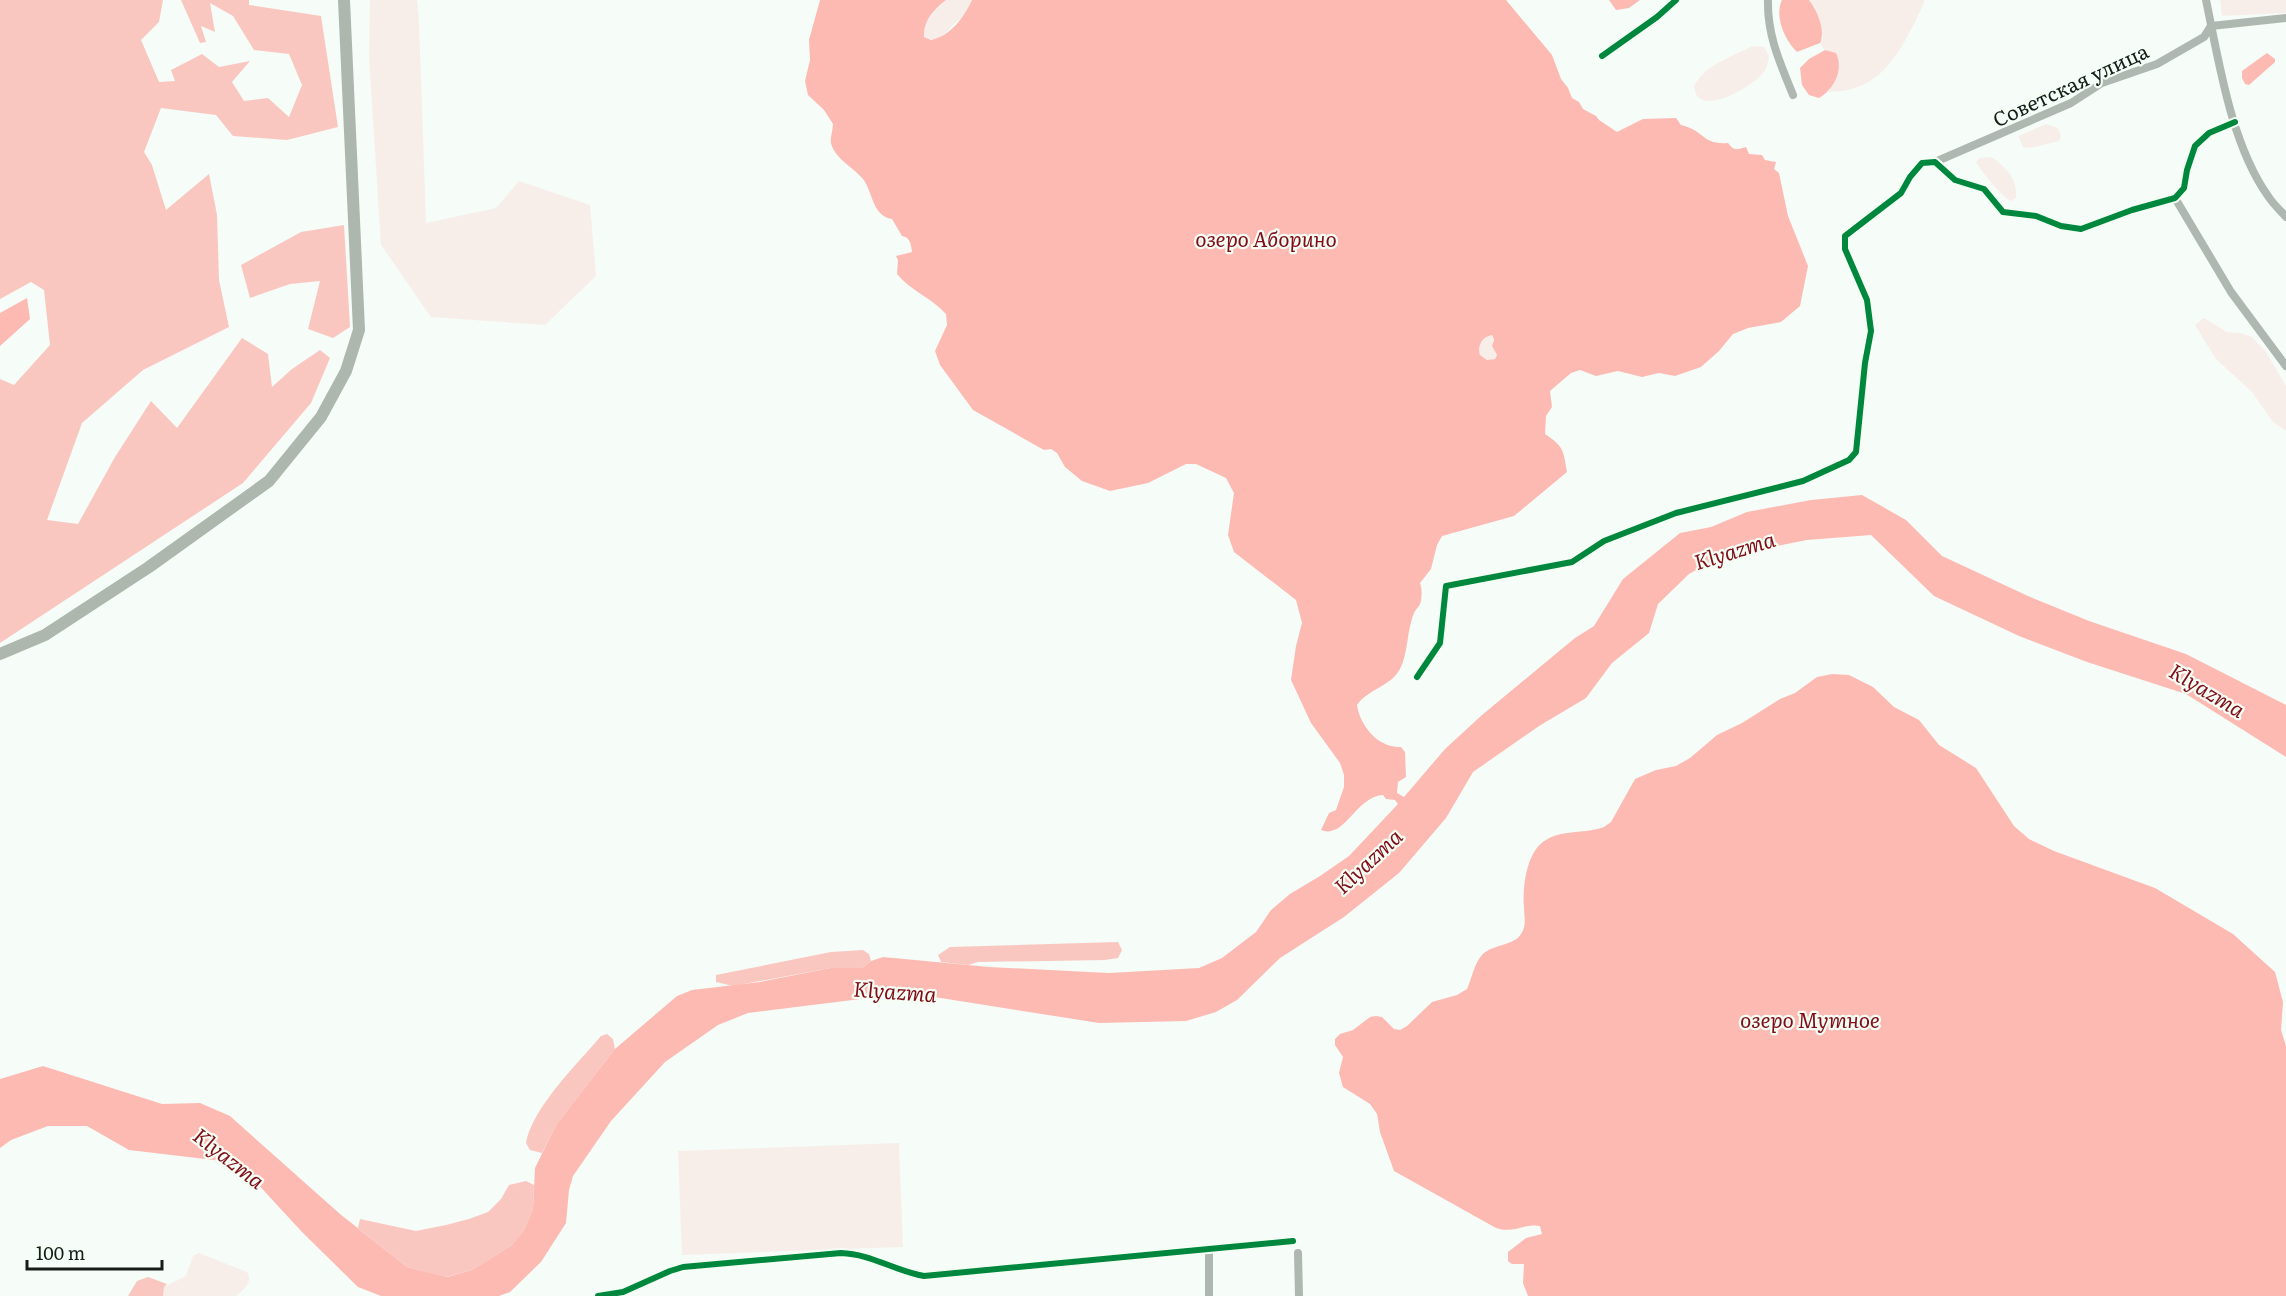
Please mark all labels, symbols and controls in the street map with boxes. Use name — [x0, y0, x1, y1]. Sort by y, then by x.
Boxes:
street label: Советская улица — [1987, 35, 2153, 133]
water label: озеро Аборино — [1195, 222, 1337, 253]
water label: Klyazma — [1690, 522, 1778, 576]
water label: Klyazma — [2164, 654, 2252, 724]
water label: Klyazma — [1326, 820, 1408, 900]
water label: Klyazma — [852, 972, 938, 1008]
water label: озеро Мутное — [1740, 1003, 1880, 1034]
water label: Klyazma — [188, 1119, 272, 1195]
scale bar — [27, 1233, 162, 1271]
text: 100 m — [36, 1239, 85, 1266]

